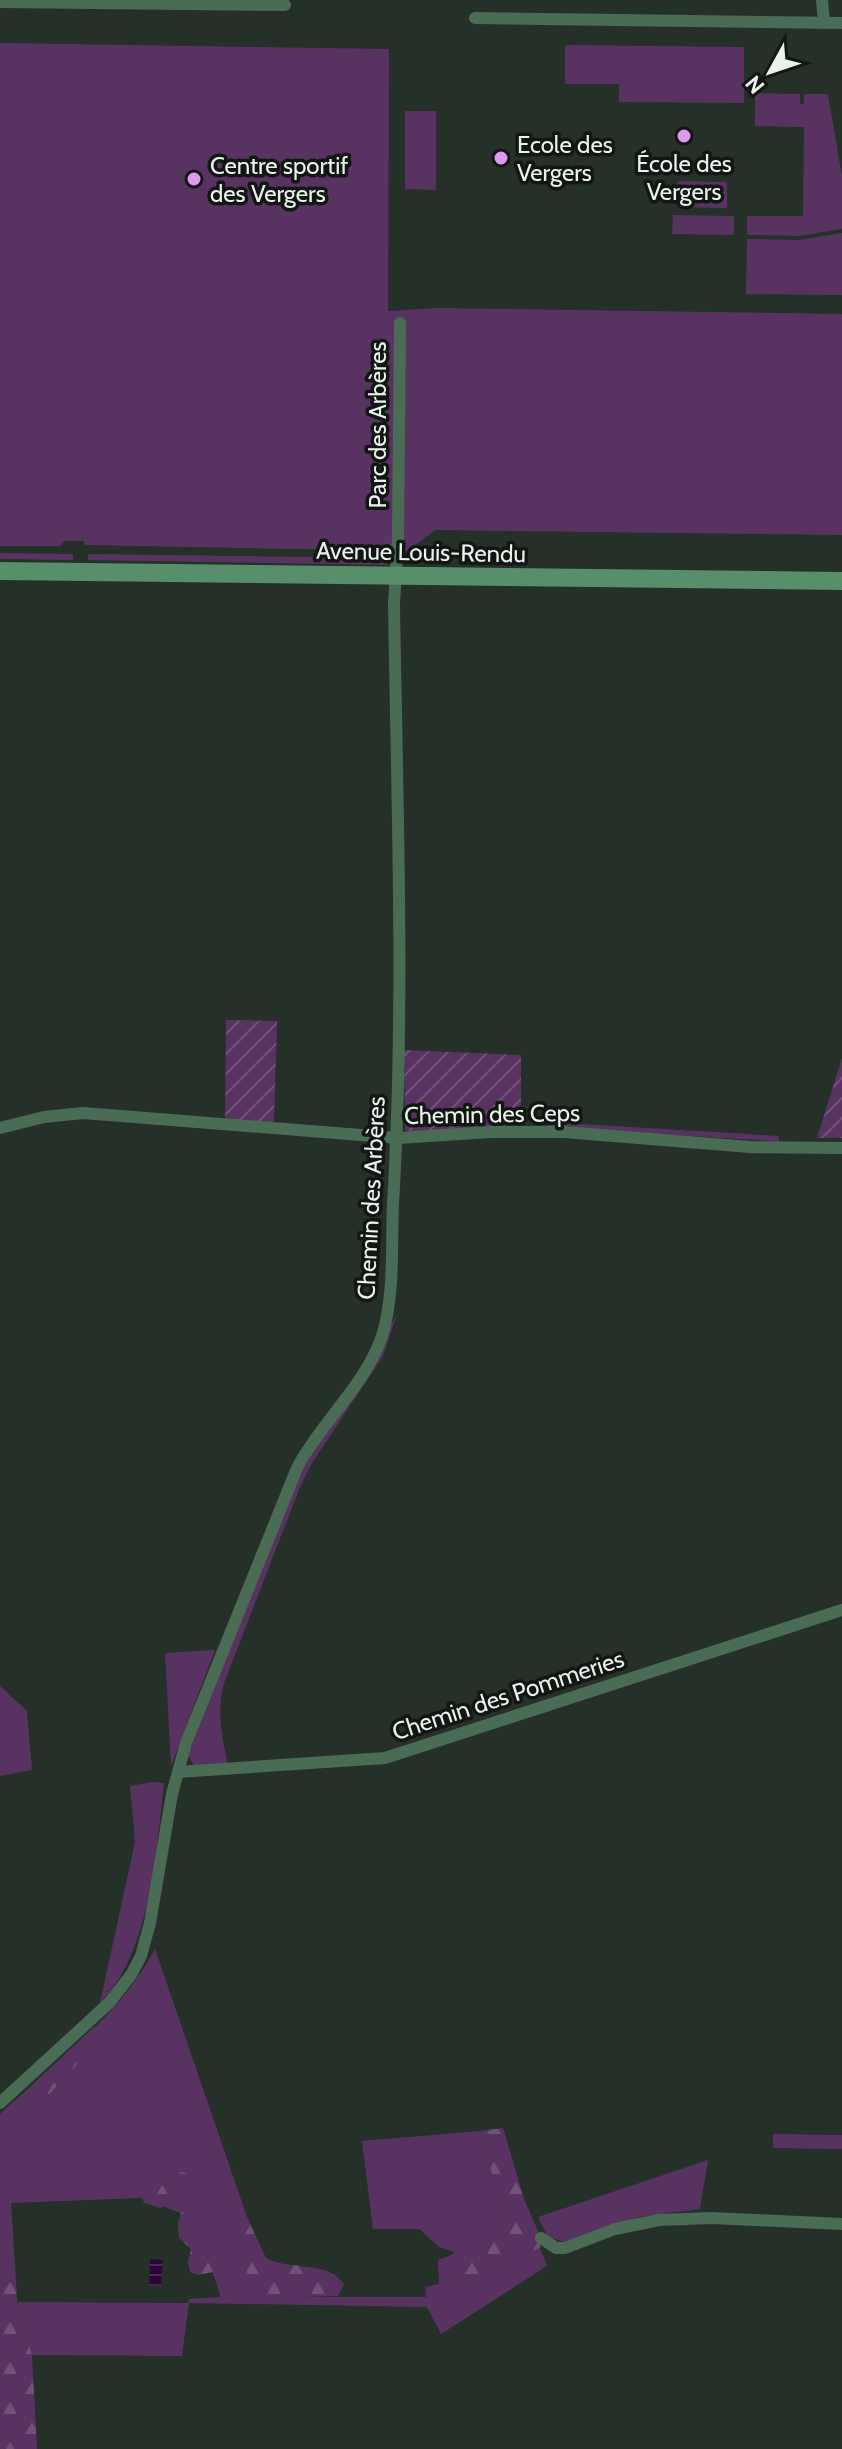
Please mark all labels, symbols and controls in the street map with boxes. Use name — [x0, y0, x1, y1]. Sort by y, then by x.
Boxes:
north arrow — [730, 32, 810, 112]
text: N — [740, 70, 770, 99]
marker: École des Vergers — [675, 127, 693, 145]
place label: Ecole des Vergers — [517, 130, 613, 187]
marker: Ecole des Vergers — [492, 149, 510, 167]
place label: École des Vergers — [636, 149, 732, 206]
place label: Centre sportif des Vergers — [210, 151, 348, 208]
marker: Centre sportif des Vergers — [185, 170, 203, 188]
street label: Parc des Arbères — [363, 341, 392, 508]
street label: Avenue Louis-Rendu — [316, 536, 526, 568]
street label: Chemin des Arbères — [351, 1096, 391, 1300]
street label: Chemin des Ceps — [404, 1098, 580, 1130]
street label: Chemin des Pommeries — [389, 1644, 628, 1746]

